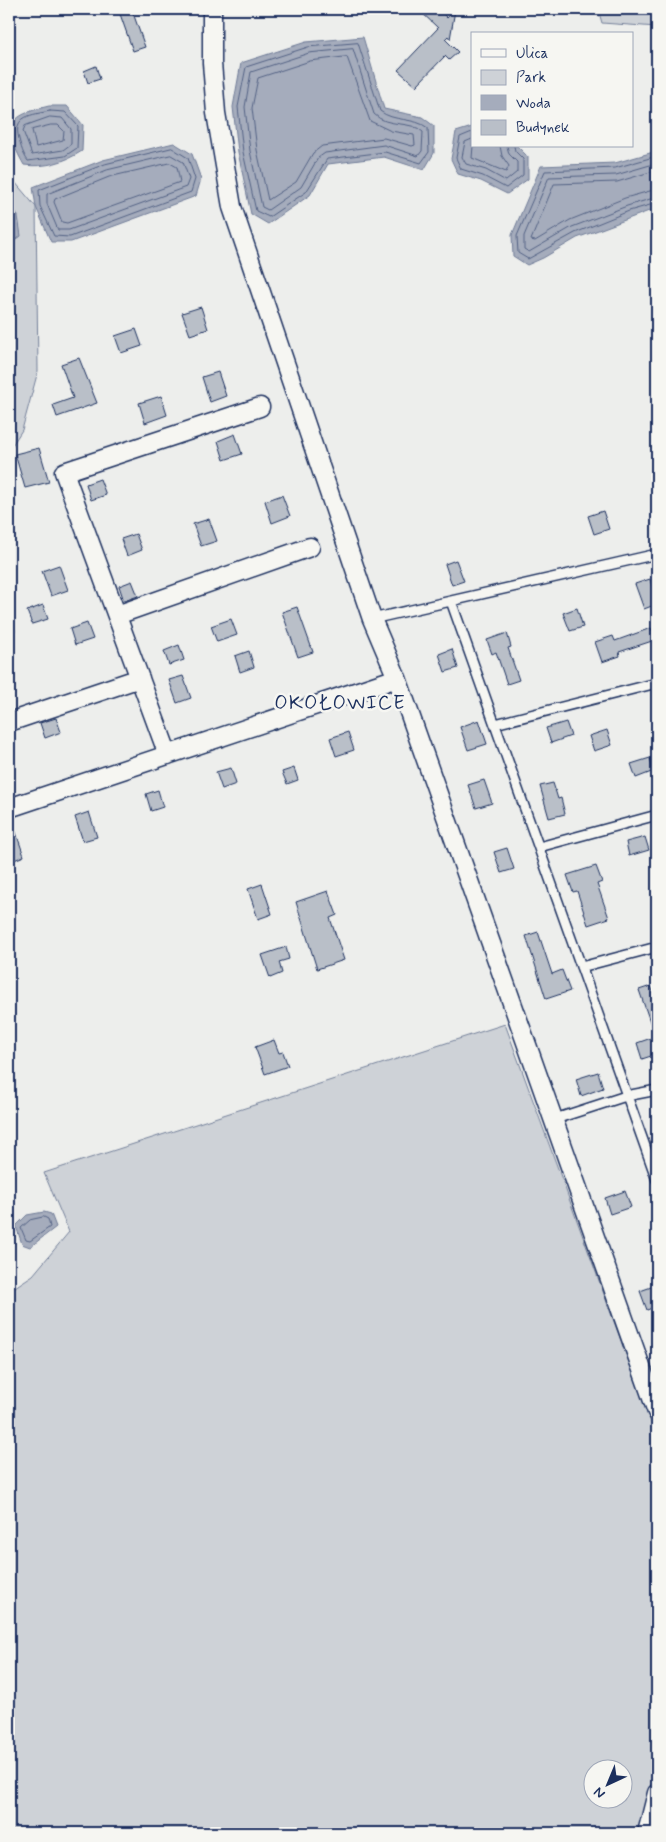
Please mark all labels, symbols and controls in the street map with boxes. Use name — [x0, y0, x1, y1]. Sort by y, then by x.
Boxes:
legend — [471, 32, 634, 148]
text: Ulica — [516, 44, 549, 64]
text: Park — [516, 68, 546, 88]
text: Woda — [516, 94, 551, 114]
text: Budynek — [516, 118, 570, 138]
district label: OKOŁOWICE — [274, 690, 406, 717]
north arrow — [584, 1760, 634, 1810]
text: N — [590, 1783, 609, 1802]

